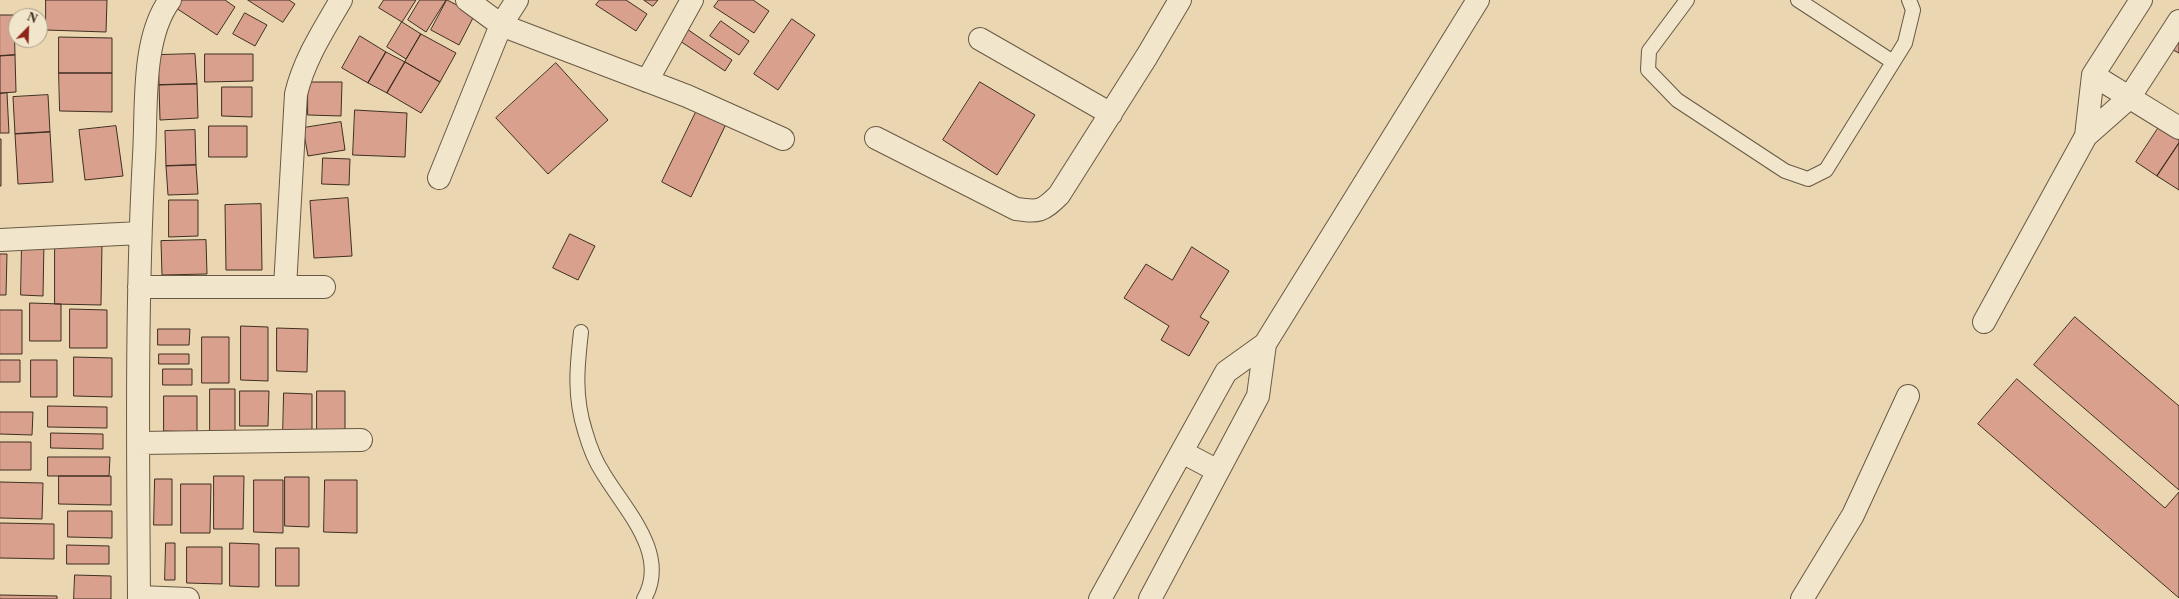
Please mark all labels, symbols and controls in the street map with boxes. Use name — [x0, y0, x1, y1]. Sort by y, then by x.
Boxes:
north arrow — [8, 8, 48, 48]
text: N — [25, 10, 39, 26]

